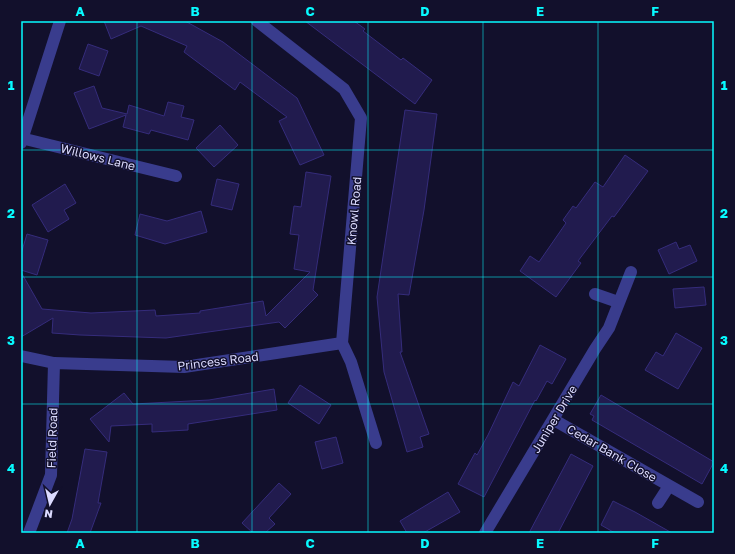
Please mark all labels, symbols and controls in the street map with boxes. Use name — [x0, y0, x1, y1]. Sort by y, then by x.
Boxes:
text: A — [75, 3, 85, 19]
text: B — [190, 3, 200, 19]
text: C — [305, 3, 315, 19]
text: D — [420, 3, 430, 19]
text: E — [536, 3, 544, 19]
text: F — [651, 3, 659, 19]
text: 1 — [8, 77, 15, 93]
text: 1 — [721, 77, 728, 93]
street label: Willows Lane — [59, 140, 137, 174]
street label: Knowl Road — [344, 176, 364, 246]
text: 2 — [7, 205, 15, 221]
text: 2 — [720, 205, 728, 221]
text: 3 — [7, 332, 15, 348]
text: 3 — [720, 332, 728, 348]
street label: Princess Road — [177, 349, 259, 373]
street label: Juniper Drive — [528, 382, 580, 456]
street label: Field Road — [43, 407, 61, 469]
street label: Cedar Bank Close — [564, 421, 660, 485]
text: 4 — [7, 460, 15, 476]
text: 4 — [720, 460, 728, 476]
north arrow — [30, 484, 70, 524]
text: N — [43, 507, 54, 521]
text: A — [75, 535, 85, 551]
text: B — [190, 535, 200, 551]
text: C — [305, 535, 315, 551]
text: D — [420, 535, 430, 551]
text: E — [536, 535, 544, 551]
text: F — [651, 535, 659, 551]

